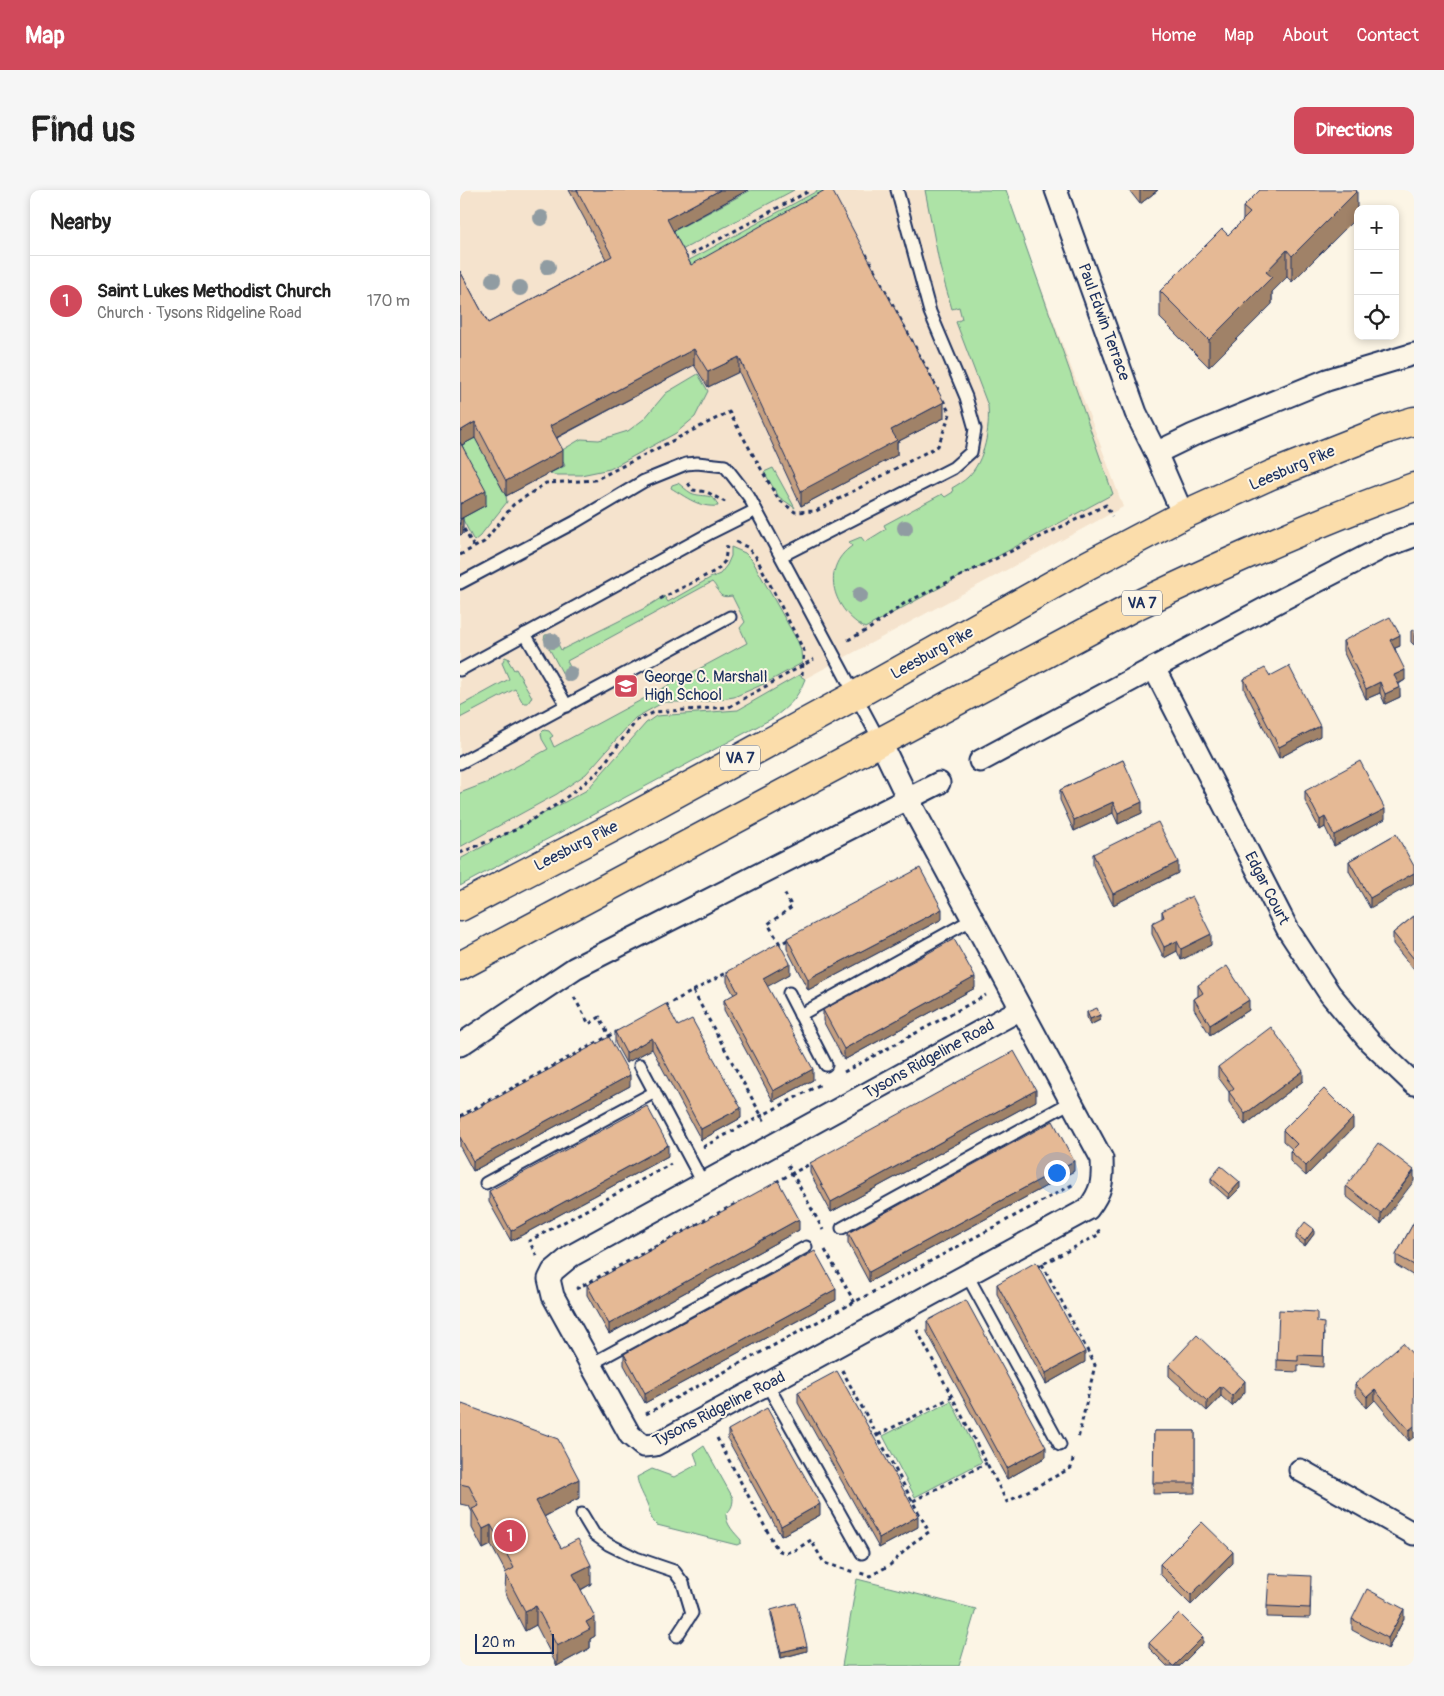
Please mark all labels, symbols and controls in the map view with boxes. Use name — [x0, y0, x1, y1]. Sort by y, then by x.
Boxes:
text: Map — [25, 21, 65, 50]
text: Home — [1151, 24, 1196, 47]
text: Map — [1224, 24, 1254, 47]
text: About — [1282, 24, 1328, 47]
text: Contact — [1356, 24, 1419, 47]
button: Directions — [1294, 107, 1414, 154]
text: Find us — [30, 108, 135, 152]
map controls — [1354, 205, 1399, 340]
button: + — [1354, 205, 1399, 250]
text: Nearby — [50, 209, 111, 236]
button: − — [1354, 250, 1399, 295]
street label: Paul Edwin Terrace — [1073, 261, 1135, 384]
text: Saint Lukes Methodist Church — [97, 279, 331, 303]
text: 1 — [63, 291, 69, 311]
text: 170 m — [367, 291, 410, 311]
button: locate — [1354, 295, 1399, 340]
text: Church · Tysons Ridgeline Road — [97, 303, 302, 323]
street label: Leesburg Pike — [1246, 441, 1338, 495]
road number: VA 7 — [1122, 590, 1162, 616]
street label: Leesburg Pike — [887, 622, 977, 684]
place label: George C. Marshall High School — [644, 667, 767, 705]
school or university icon: George C. Marshall High School — [613, 673, 639, 699]
road number: VA 7 — [720, 746, 760, 770]
street label: Leesburg Pike — [531, 816, 621, 876]
street label: Edgar Court — [1240, 848, 1294, 928]
street label: Tysons Ridgeline Road — [860, 1015, 998, 1103]
your location — [1044, 1160, 1070, 1186]
street label: Tysons Ridgeline Road — [649, 1367, 789, 1451]
pin: 1 — [494, 1517, 526, 1555]
scale bar — [475, 1631, 554, 1654]
text: 20 m — [482, 1634, 515, 1651]

